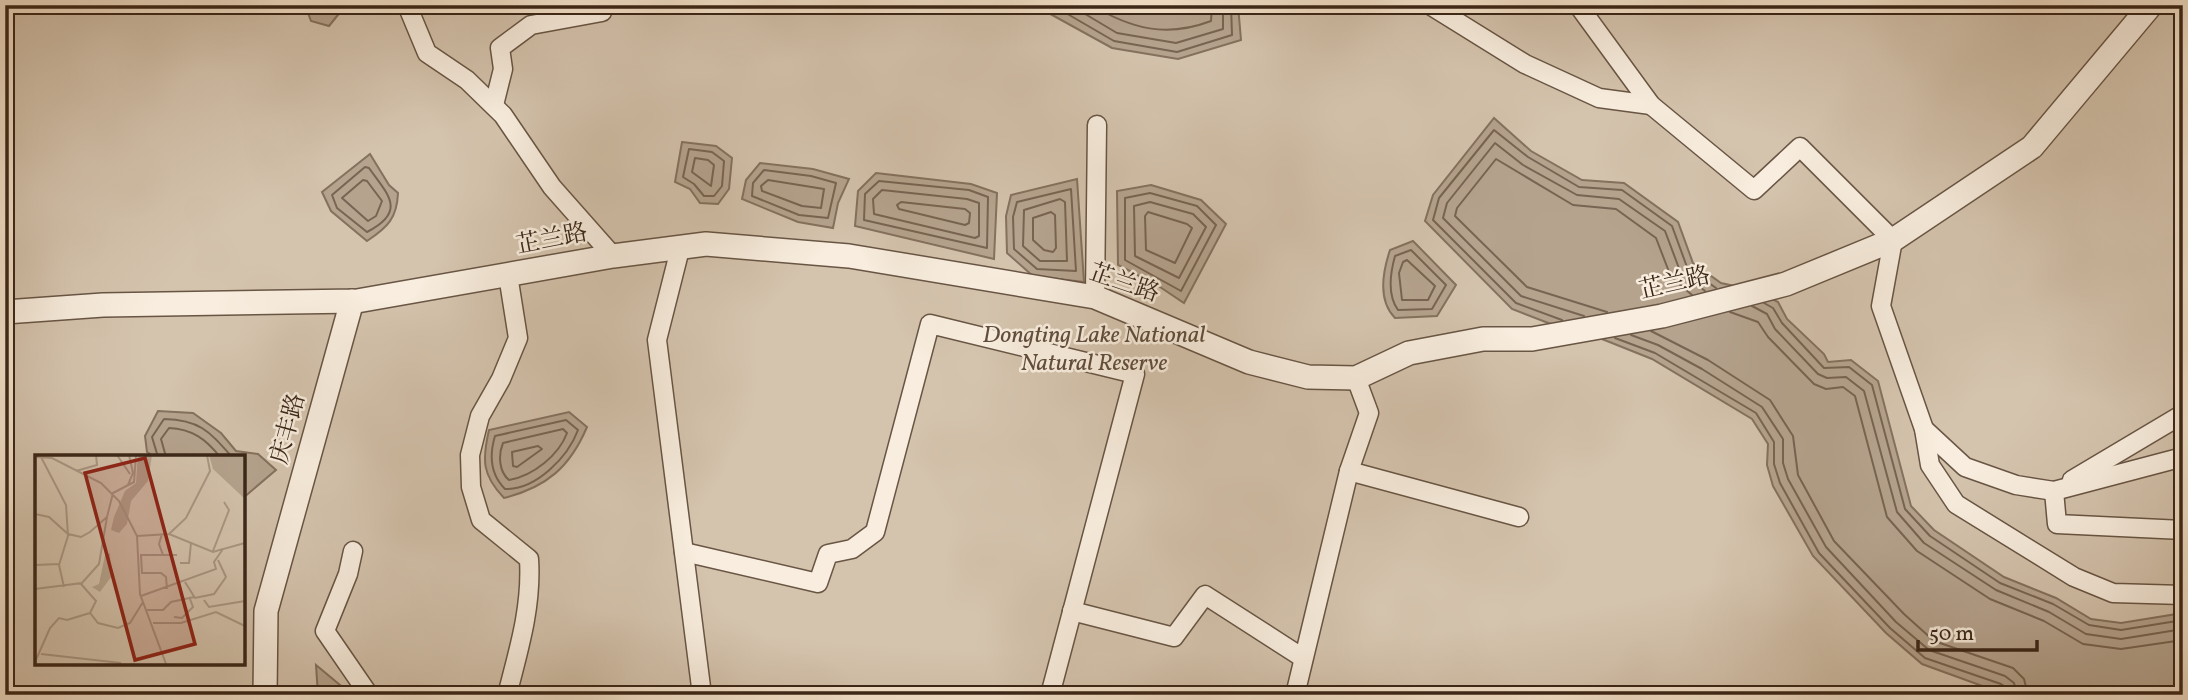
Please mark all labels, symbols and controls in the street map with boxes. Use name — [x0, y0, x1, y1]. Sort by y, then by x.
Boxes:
street label: 芷兰路 — [513, 216, 591, 264]
street label: 芷兰路 — [1084, 256, 1164, 312]
street label: 芷兰路 — [1636, 259, 1714, 309]
park label: Dongting Lake National Natural Reserve — [983, 319, 1205, 381]
street label: 庆丰路 — [263, 390, 315, 468]
inset map — [35, 455, 245, 665]
scale bar — [1918, 609, 2038, 653]
text: 50 m — [1929, 620, 1974, 649]

